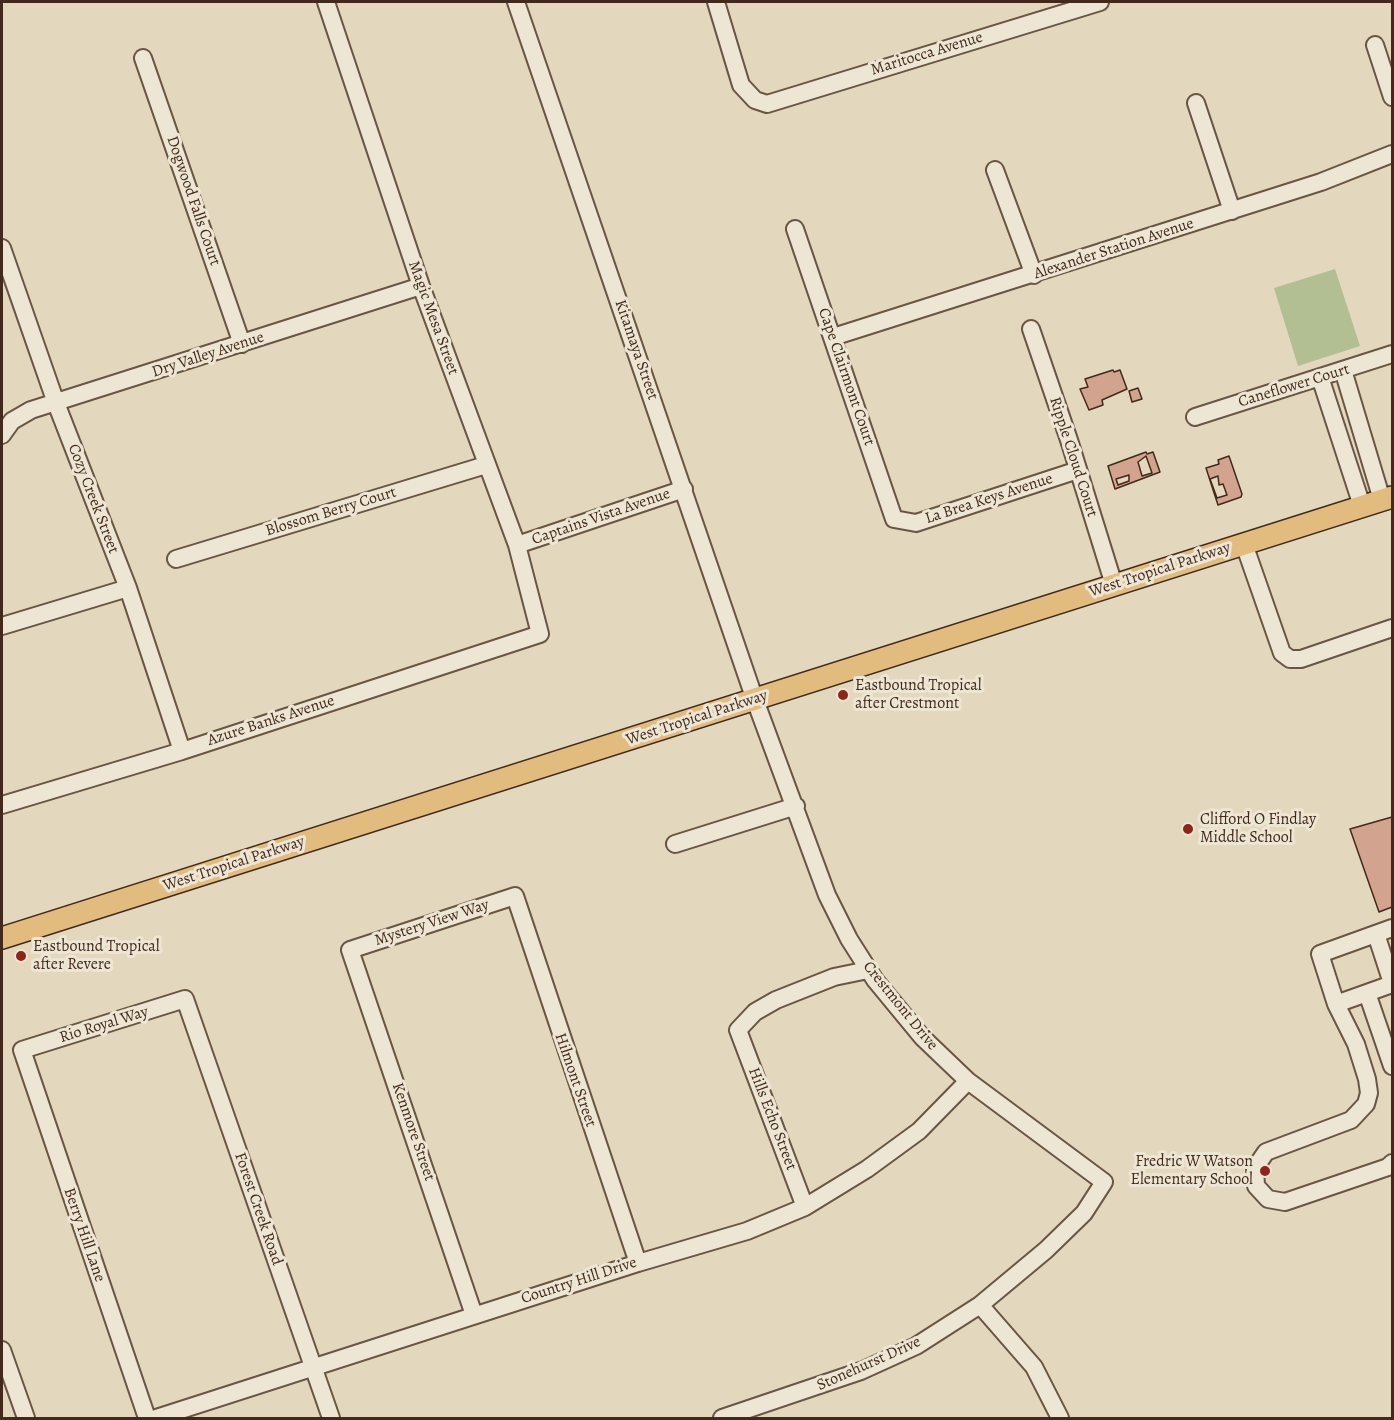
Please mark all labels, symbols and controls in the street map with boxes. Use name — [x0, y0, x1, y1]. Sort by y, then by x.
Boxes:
street label: Maritocca Avenue — [869, 28, 985, 80]
street label: Dogwood Falls Court — [162, 134, 224, 268]
street label: Alexander Station Avenue — [1032, 214, 1196, 284]
street label: Magic Mesa Street — [403, 258, 463, 378]
street label: Kitamaya Street — [610, 297, 662, 403]
street label: Cape Clairmont Court — [813, 306, 879, 448]
street label: Dry Valley Avenue — [149, 328, 267, 382]
street label: Caneflower Court — [1236, 360, 1352, 412]
street label: Ripple Cloud Court — [1045, 394, 1101, 520]
street label: Cozy Creek Street — [63, 442, 123, 556]
street label: La Brea Keys Avenue — [923, 469, 1055, 529]
street label: Blossom Berry Court — [263, 483, 399, 541]
street label: Captains Vista Avenue — [529, 484, 673, 550]
street label: West Tropical Parkway — [1087, 538, 1233, 602]
place label: Eastbound Tropical after Crestmont — [855, 676, 982, 714]
street label: West Tropical Parkway — [624, 686, 770, 750]
marker: Eastbound Tropical after Crestmont — [836, 688, 850, 702]
street label: Azure Banks Avenue — [205, 691, 337, 751]
place label: Clifford O Findlay Middle School — [1200, 810, 1316, 848]
marker: Clifford O Findlay Middle School — [1181, 822, 1195, 836]
street label: West Tropical Parkway — [161, 832, 307, 896]
street label: Mystery View Way — [372, 895, 492, 951]
place label: Eastbound Tropical after Revere — [33, 937, 160, 975]
marker: Eastbound Tropical after Revere — [14, 949, 28, 963]
street label: Crestmont Drive — [858, 958, 942, 1054]
street label: Rio Royal Way — [57, 1002, 151, 1048]
street label: Hilmont Street — [550, 1030, 600, 1130]
street label: Hills Echo Street — [744, 1065, 800, 1173]
street label: Kenmore Street — [387, 1080, 439, 1184]
street label: Forest Creek Road — [230, 1150, 286, 1268]
place label: Fredric W Watson Elementary School — [1130, 1152, 1253, 1190]
marker: Fredric W Watson Elementary School — [1258, 1164, 1272, 1178]
street label: Berry Hill Lane — [59, 1185, 109, 1285]
street label: Country Hill Drive — [519, 1253, 639, 1309]
street label: Stonehurst Drive — [814, 1332, 924, 1396]

